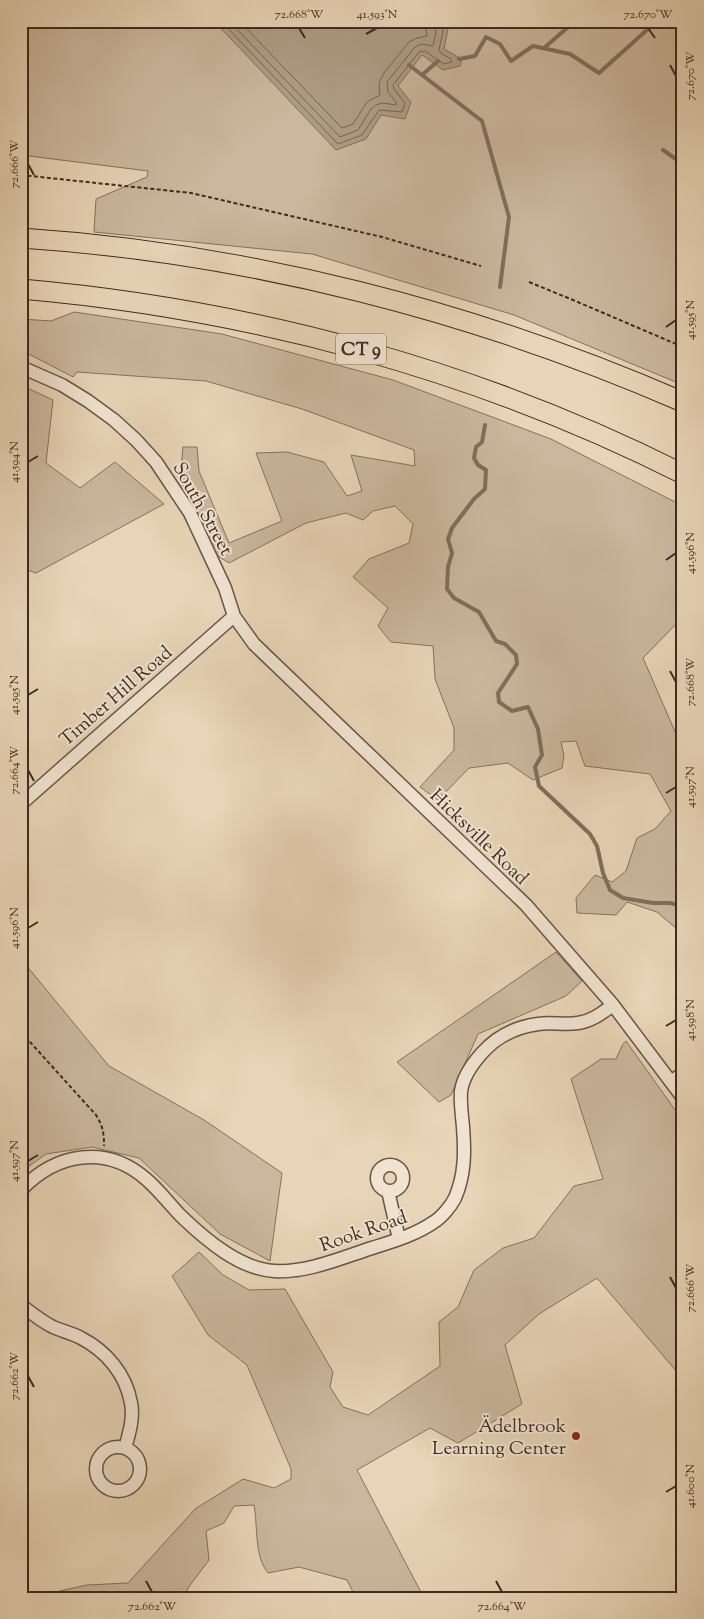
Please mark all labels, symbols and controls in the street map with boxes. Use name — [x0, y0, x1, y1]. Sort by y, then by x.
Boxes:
text: 72.668°W — [275, 6, 324, 24]
text: 41.593°N — [357, 6, 398, 24]
text: 72.670°W — [624, 6, 673, 24]
text: 72.670°W — [682, 51, 700, 100]
text: 72.666°W — [6, 139, 24, 188]
text: 41.595°N — [682, 300, 700, 340]
road number: CT 9 — [336, 334, 386, 364]
text: 41.594°N — [6, 441, 24, 483]
street label: South Street — [165, 457, 239, 561]
text: 41.596°N — [682, 532, 700, 574]
street label: Timber Hill Road — [54, 640, 179, 754]
text: 72.668°W — [682, 657, 700, 706]
text: 41.595°N — [6, 675, 24, 715]
text: 72.664°W — [6, 745, 24, 794]
text: 41.597°N — [682, 766, 700, 808]
street label: Hicksville Road — [423, 784, 534, 892]
text: 41.596°N — [6, 907, 24, 949]
text: 41.598°N — [682, 999, 700, 1041]
text: 41.597°N — [6, 1140, 24, 1182]
street label: Rook Road — [316, 1205, 411, 1260]
text: 72.666°W — [682, 1263, 700, 1312]
text: 72.662°W — [6, 1351, 24, 1400]
place label: Ädelbrook Learning Center — [432, 1414, 567, 1463]
marker: Ädelbrook Learning Center — [570, 1430, 582, 1442]
text: 41.600°N — [682, 1464, 700, 1508]
text: 72.662°W — [128, 1598, 177, 1616]
text: 72.664°W — [478, 1598, 527, 1616]

